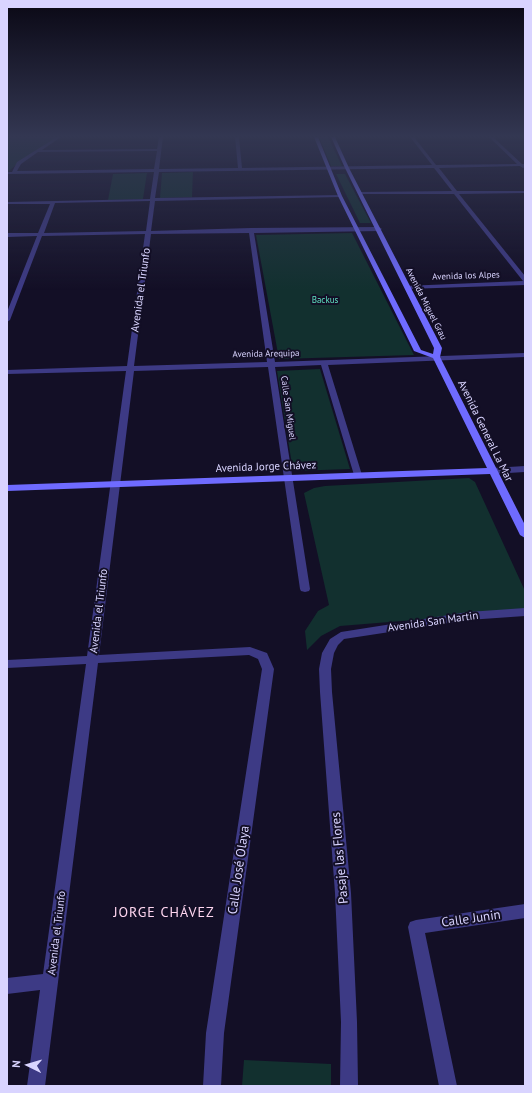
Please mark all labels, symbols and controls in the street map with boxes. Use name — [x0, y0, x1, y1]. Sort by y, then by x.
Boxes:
street label: Avenida el Triunfo — [129, 247, 153, 333]
street label: Avenida Miguel Grau — [403, 266, 449, 342]
street label: Avenida los Alpes — [432, 269, 500, 283]
park label: Backus — [312, 295, 338, 305]
street label: Avenida Arequipa — [232, 348, 300, 360]
street label: Calle San Miguel — [278, 375, 298, 441]
street label: Avenida General La Mar — [455, 378, 515, 484]
street label: Avenida Jorge Chávez — [215, 459, 317, 475]
street label: Avenida el Triunfo — [87, 568, 111, 654]
street label: Avenida San Martin — [387, 609, 479, 635]
street label: Pasaje las Flores — [328, 812, 352, 904]
street label: Calle José Olaya — [225, 825, 253, 915]
street label: Avenida el Triunfo — [45, 890, 69, 976]
district label: JORGE CHÁVEZ — [113, 905, 215, 921]
street label: Calle Junin — [440, 907, 502, 931]
north arrow — [8, 1045, 48, 1085]
text: N — [9, 1060, 23, 1068]

